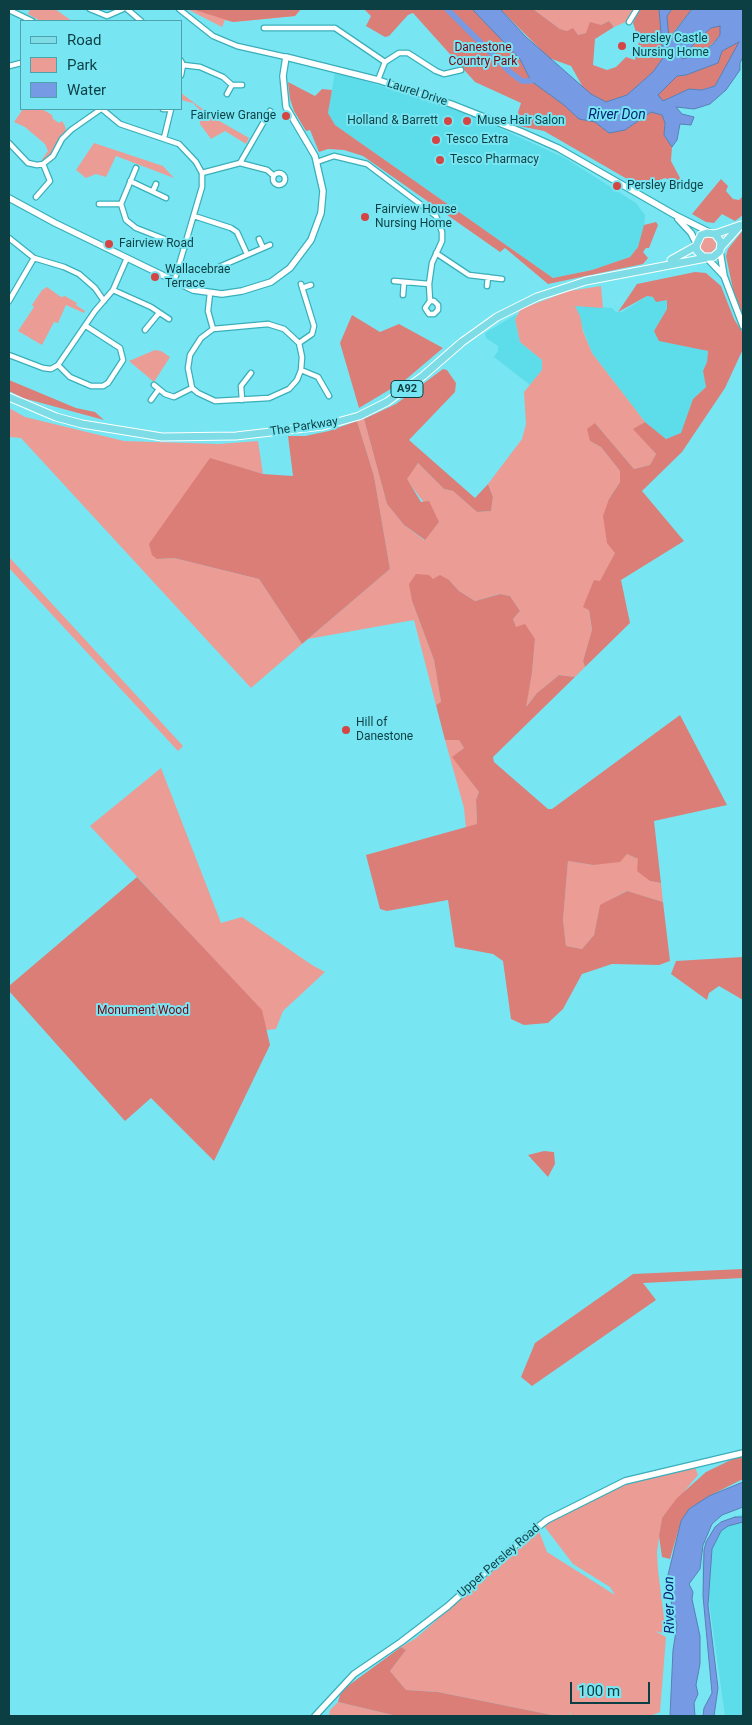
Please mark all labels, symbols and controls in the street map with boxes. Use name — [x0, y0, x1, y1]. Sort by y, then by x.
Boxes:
legend — [20, 20, 182, 110]
text: Road — [67, 31, 101, 49]
place label: Persley Castle Nursing Home — [632, 32, 709, 60]
marker: Persley Castle Nursing Home — [616, 40, 628, 52]
park label: Danestone Country Park — [449, 41, 517, 69]
text: Park — [67, 56, 97, 74]
street label: Laurel Drive — [385, 76, 449, 110]
text: Water — [67, 81, 106, 99]
water label: River Don — [588, 107, 646, 123]
place label: Fairview Grange — [191, 109, 276, 123]
marker: Fairview Grange — [280, 110, 292, 122]
place label: Holland & Barrett — [347, 114, 438, 128]
place label: Muse Hair Salon — [477, 114, 565, 128]
marker: Holland & Barrett — [442, 115, 454, 127]
marker: Muse Hair Salon — [461, 115, 473, 127]
place label: Tesco Extra — [446, 133, 508, 147]
marker: Tesco Extra — [430, 134, 442, 146]
place label: Tesco Pharmacy — [450, 153, 539, 167]
marker: Tesco Pharmacy — [434, 154, 446, 166]
place label: Persley Bridge — [627, 179, 703, 193]
marker: Persley Bridge — [611, 180, 623, 192]
place label: Fairview House Nursing Home — [375, 203, 457, 231]
marker: Fairview House Nursing Home — [359, 211, 371, 223]
place label: Fairview Road — [119, 237, 194, 251]
marker: Fairview Road — [103, 238, 115, 250]
place label: Wallacebrae Terrace — [165, 263, 230, 291]
marker: Wallacebrae Terrace — [149, 271, 161, 283]
road number: A92 — [391, 380, 423, 398]
street label: The Parkway — [269, 415, 339, 439]
place label: Hill of Danestone — [356, 716, 413, 744]
marker: Hill of Danestone — [340, 724, 352, 736]
park label: Monument Wood — [97, 1004, 189, 1018]
street label: Upper Persley Road — [455, 1521, 543, 1601]
water label: River Don — [661, 1576, 679, 1634]
scale bar — [572, 1672, 652, 1704]
text: 100 m — [578, 1682, 620, 1700]

